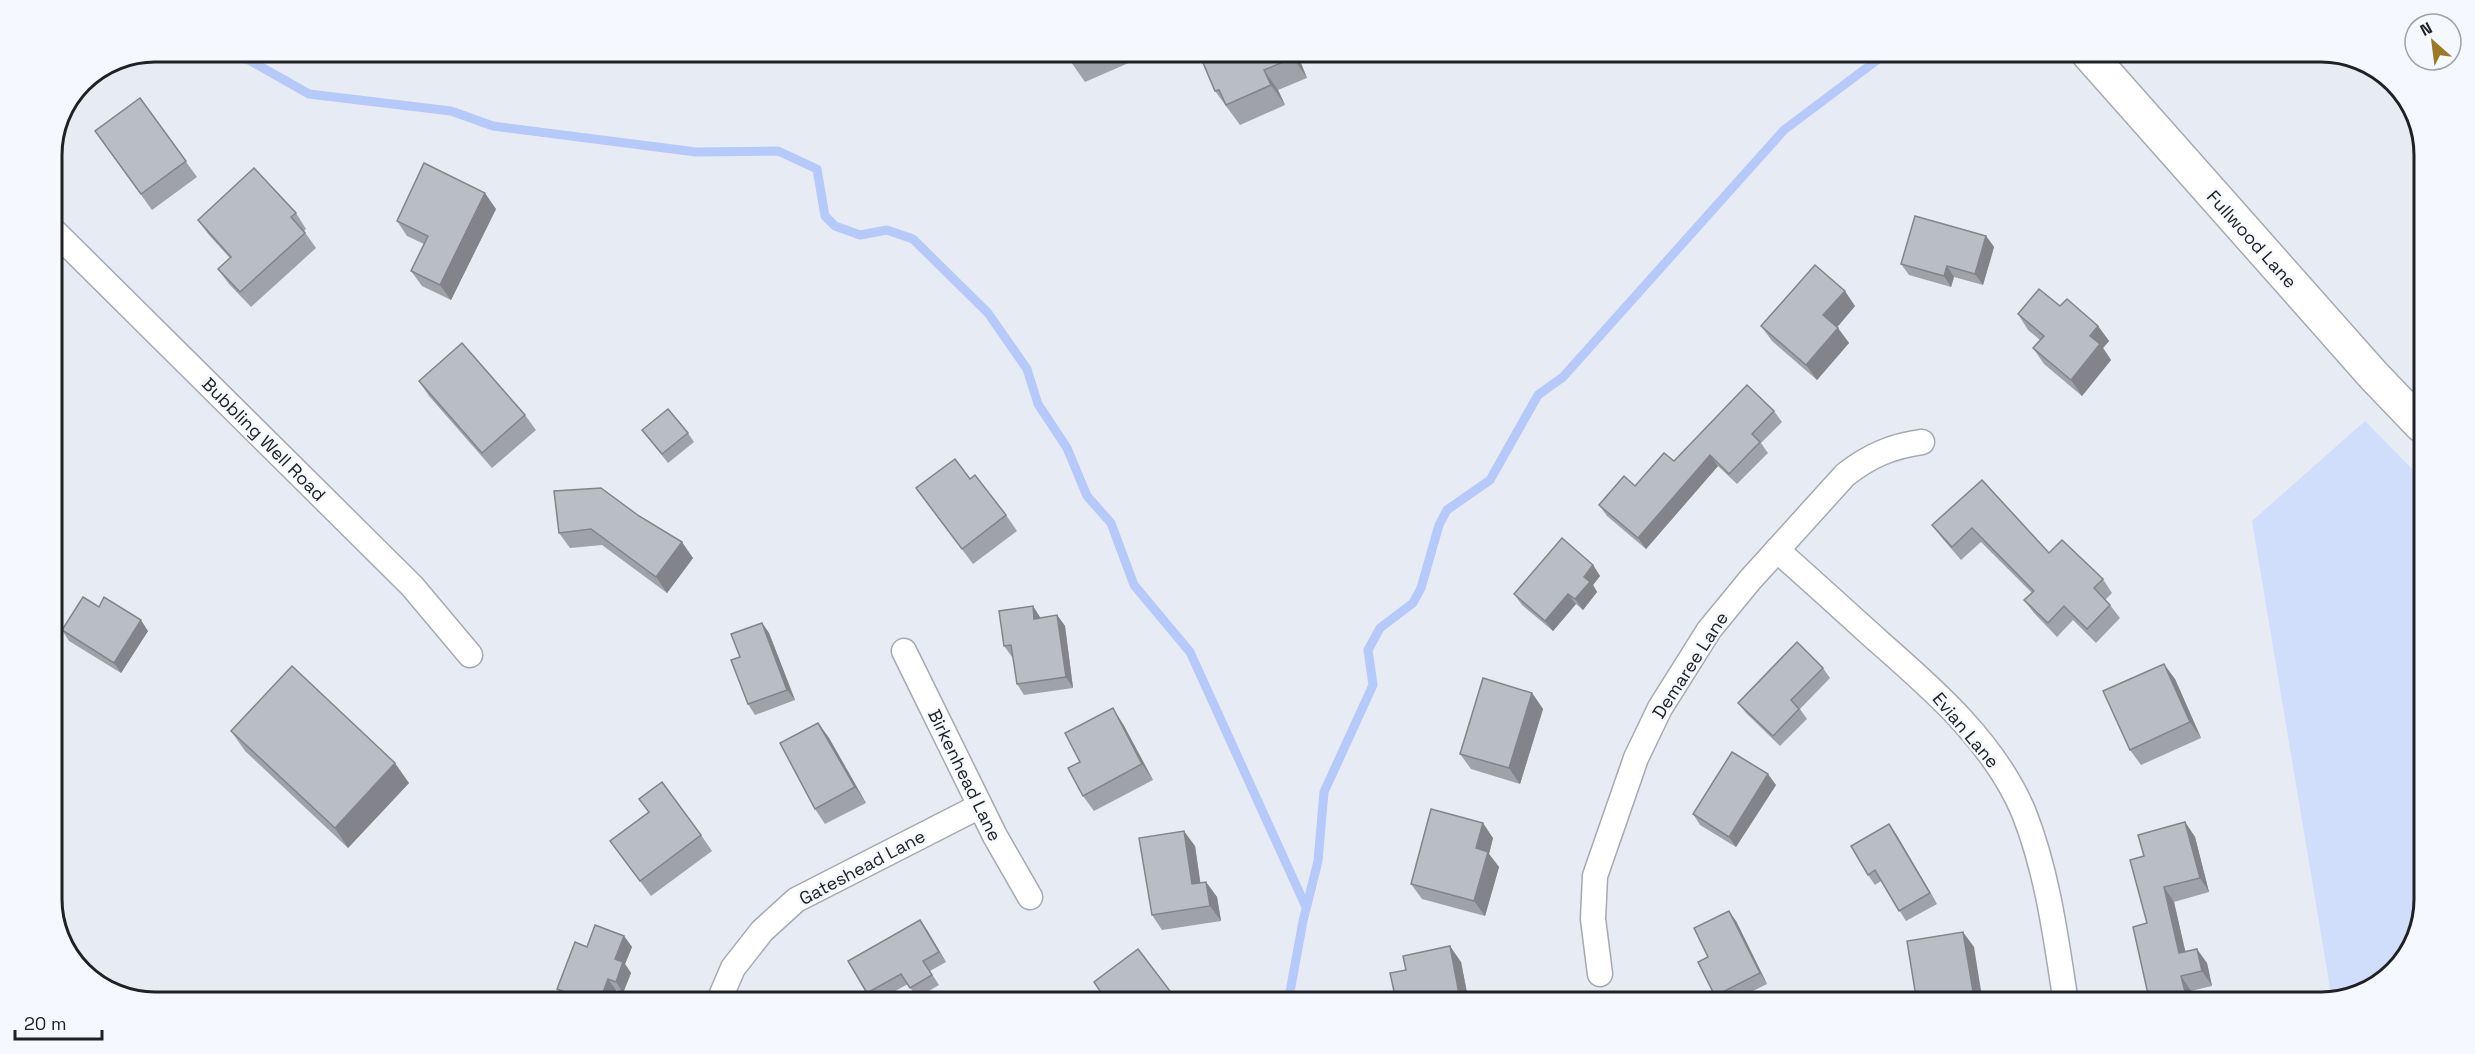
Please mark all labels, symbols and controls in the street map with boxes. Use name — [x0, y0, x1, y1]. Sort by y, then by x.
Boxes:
north arrow — [2403, 12, 2463, 72]
text: N — [2417, 17, 2436, 41]
street label: Fullwood Lane — [2202, 185, 2302, 293]
street label: Bubbling Well Road — [197, 372, 331, 506]
street label: Demaree Lane — [1647, 607, 1733, 723]
street label: Evian Lane — [1928, 687, 2004, 773]
street label: Birkenhead Lane — [923, 705, 1007, 845]
street label: Gateshead Lane — [795, 824, 929, 910]
scale bar — [15, 1003, 102, 1041]
text: 20 m — [24, 1012, 67, 1035]

